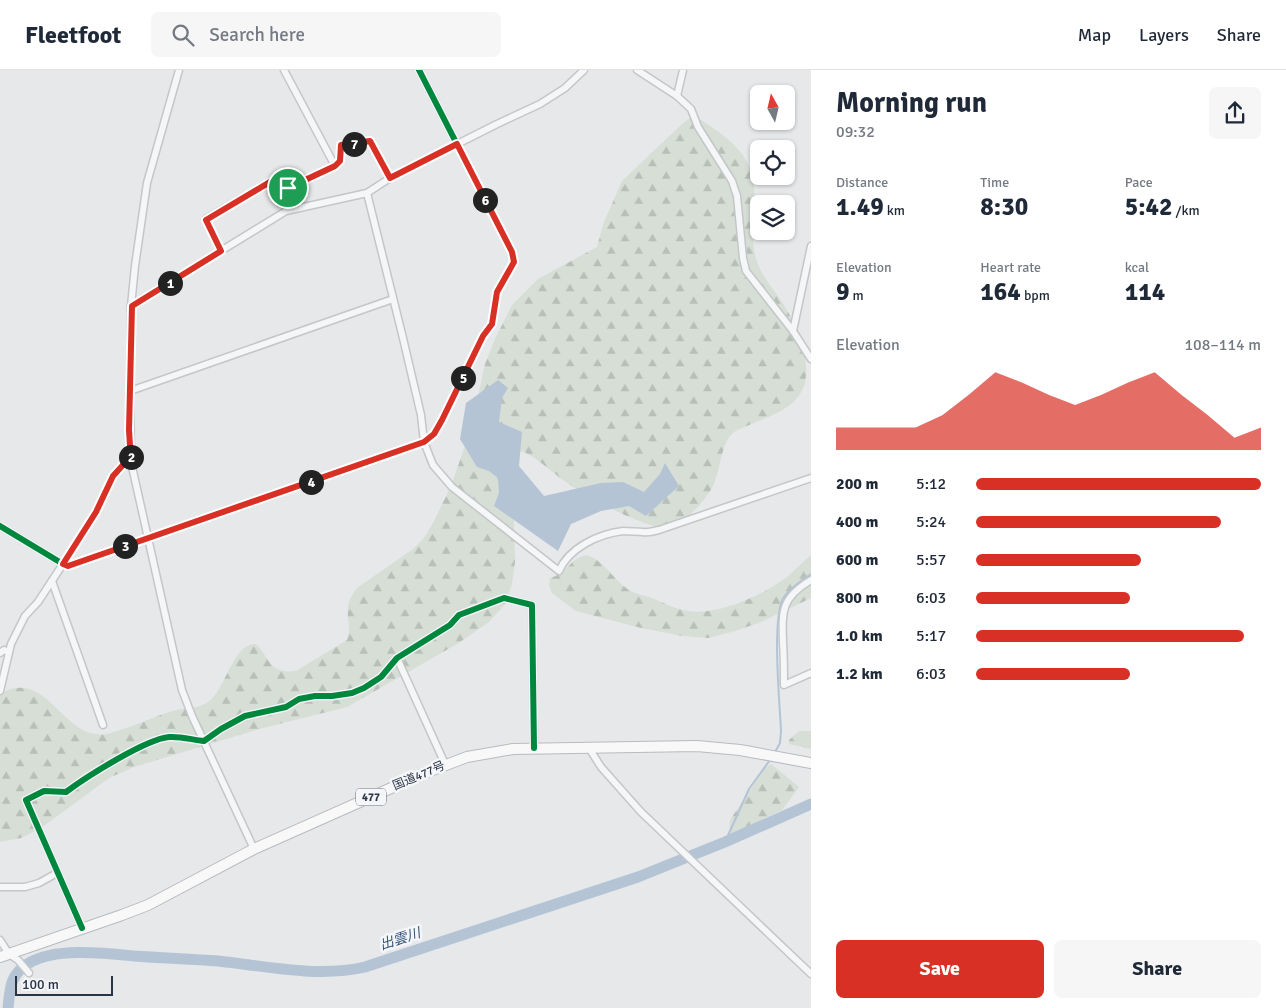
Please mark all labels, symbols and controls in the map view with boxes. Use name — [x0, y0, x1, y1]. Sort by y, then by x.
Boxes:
search box — [151, 12, 501, 57]
text: Fleetfoot — [25, 20, 121, 50]
icon: search — [169, 21, 197, 49]
text: Search here — [209, 23, 305, 47]
text: Map — [1078, 24, 1111, 46]
text: Layers — [1139, 24, 1189, 46]
text: Share — [1217, 24, 1261, 46]
north arrow — [750, 85, 795, 130]
map controls — [750, 85, 795, 240]
text: Morning run — [836, 86, 987, 120]
button: share — [1209, 87, 1261, 139]
text: 09:32 — [836, 122, 875, 142]
pin: 7 — [342, 132, 366, 156]
text: 7 — [351, 136, 358, 153]
button: locate — [750, 140, 795, 185]
pin — [267, 167, 309, 209]
icon: arrive — [274, 174, 302, 202]
text: Distance — [836, 174, 888, 191]
text: Time — [980, 174, 1009, 191]
text: Pace — [1125, 174, 1153, 191]
pin: 6 — [472, 188, 498, 212]
text: 1.49 — [836, 191, 884, 222]
text: 8:30 — [980, 191, 1028, 222]
text: 5:42 — [1125, 191, 1173, 222]
text: 6 — [482, 192, 489, 209]
button: layers — [750, 195, 795, 240]
text: km — [884, 202, 905, 219]
text: /km — [1173, 202, 1200, 219]
text: Elevation — [836, 259, 892, 276]
text: Heart rate — [980, 259, 1041, 276]
text: kcal — [1125, 259, 1149, 276]
pin: 1 — [158, 270, 182, 296]
text: 1 — [167, 275, 174, 292]
text: 9 — [836, 276, 850, 307]
text: 164 — [980, 276, 1021, 307]
text: 114 — [1125, 276, 1165, 307]
text: m — [850, 287, 864, 304]
text: bpm — [1021, 287, 1050, 304]
text: Elevation — [836, 335, 900, 355]
text: 108–114 m — [1184, 335, 1261, 355]
pin: 5 — [450, 366, 476, 390]
text: 5 — [460, 370, 467, 387]
pin: 2 — [118, 444, 144, 470]
text: 2 — [128, 449, 135, 466]
pin: 4 — [298, 470, 324, 494]
text: 4 — [308, 474, 315, 491]
text: 200 m — [836, 474, 878, 494]
text: 5:12 — [916, 474, 946, 494]
text: 400 m — [836, 512, 878, 532]
text: 5:24 — [916, 512, 946, 532]
pin: 3 — [112, 534, 138, 558]
text: 3 — [122, 538, 129, 555]
text: 600 m — [836, 550, 878, 570]
text: 5:57 — [916, 550, 946, 570]
text: 800 m — [836, 588, 878, 608]
text: 6:03 — [916, 588, 946, 608]
text: 1.0 km — [836, 626, 883, 646]
text: 5:17 — [916, 626, 946, 646]
text: 1.2 km — [836, 664, 883, 684]
text: 6:03 — [916, 664, 946, 684]
street label: 国道477号 — [391, 758, 447, 794]
road number: 477 — [356, 789, 386, 806]
water label: 出雲川 — [377, 924, 425, 954]
button: Save — [836, 940, 1044, 998]
button: Share — [1054, 940, 1261, 998]
scale bar — [15, 973, 112, 996]
text: 100 m — [22, 976, 59, 993]

